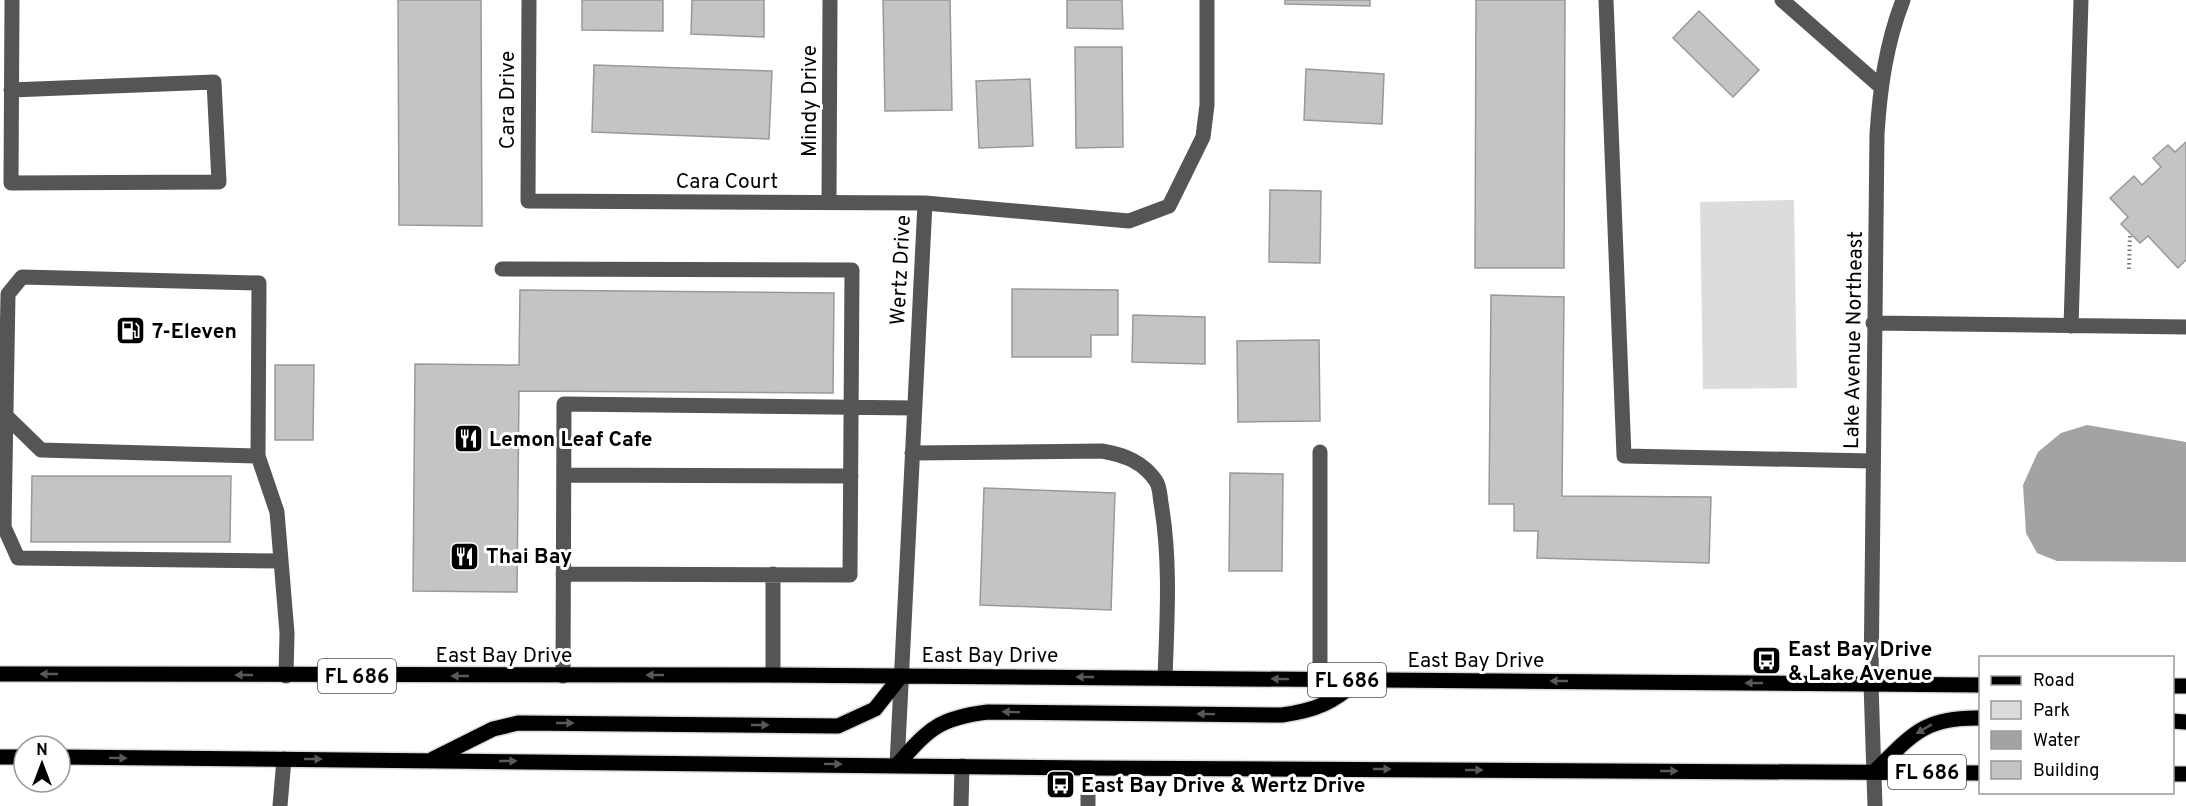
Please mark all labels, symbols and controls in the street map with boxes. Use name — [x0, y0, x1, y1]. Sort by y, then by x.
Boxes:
street label: Mindy Drive — [797, 45, 824, 157]
street label: Cara Drive — [495, 51, 522, 149]
street label: Cara Court — [676, 169, 778, 196]
street label: Wertz Drive — [885, 214, 918, 326]
street label: Lake Avenue Northeast — [1839, 231, 1870, 449]
fuel station icon: 7-Eleven — [115, 315, 147, 347]
place label: 7-Eleven — [152, 319, 237, 346]
restaurant icon: Lemon Leaf Cafe — [452, 423, 484, 455]
place label: Lemon Leaf Cafe — [489, 427, 653, 454]
restaurant icon: Thai Bay — [449, 540, 481, 572]
place label: Thai Bay — [486, 544, 572, 571]
place label: East Bay Drive & Lake Avenue — [1788, 637, 1933, 688]
street label: East Bay Drive — [436, 643, 572, 670]
street label: East Bay Drive — [922, 643, 1058, 670]
bus stop icon: East Bay Drive & Lake Avenue — [1751, 645, 1783, 677]
street label: East Bay Drive — [1408, 648, 1544, 675]
legend — [1979, 656, 2174, 794]
road number: FL 686 — [318, 659, 396, 693]
road number: FL 686 — [1308, 663, 1386, 697]
one-way arrow — [39, 669, 58, 679]
one-way arrow — [234, 670, 253, 680]
one-way arrow — [645, 670, 664, 680]
text: Road — [2033, 670, 2075, 693]
one-way arrow — [450, 671, 469, 681]
one-way arrow — [1076, 672, 1095, 682]
one-way arrow — [1271, 674, 1290, 684]
one-way arrow — [1550, 676, 1569, 686]
one-way arrow — [1745, 678, 1764, 688]
text: Park — [2033, 700, 2070, 723]
one-way arrow — [1002, 707, 1021, 717]
one-way arrow — [1197, 709, 1216, 719]
one-way arrow — [555, 718, 574, 728]
one-way arrow — [750, 720, 769, 730]
one-way arrow — [1915, 724, 1932, 734]
text: Water — [2033, 730, 2080, 753]
north arrow — [12, 734, 72, 794]
text: N — [36, 741, 48, 761]
one-way arrow — [109, 753, 128, 763]
one-way arrow — [304, 755, 323, 764]
road number: FL 686 — [1888, 755, 1966, 789]
one-way arrow — [499, 756, 518, 766]
one-way arrow — [823, 759, 842, 769]
text: Building — [2033, 760, 2099, 783]
one-way arrow — [1372, 764, 1391, 774]
one-way arrow — [1465, 765, 1484, 775]
one-way arrow — [1660, 766, 1679, 776]
bus stop icon: East Bay Drive & Wertz Drive — [1044, 769, 1076, 801]
place label: East Bay Drive & Wertz Drive — [1081, 773, 1366, 800]

